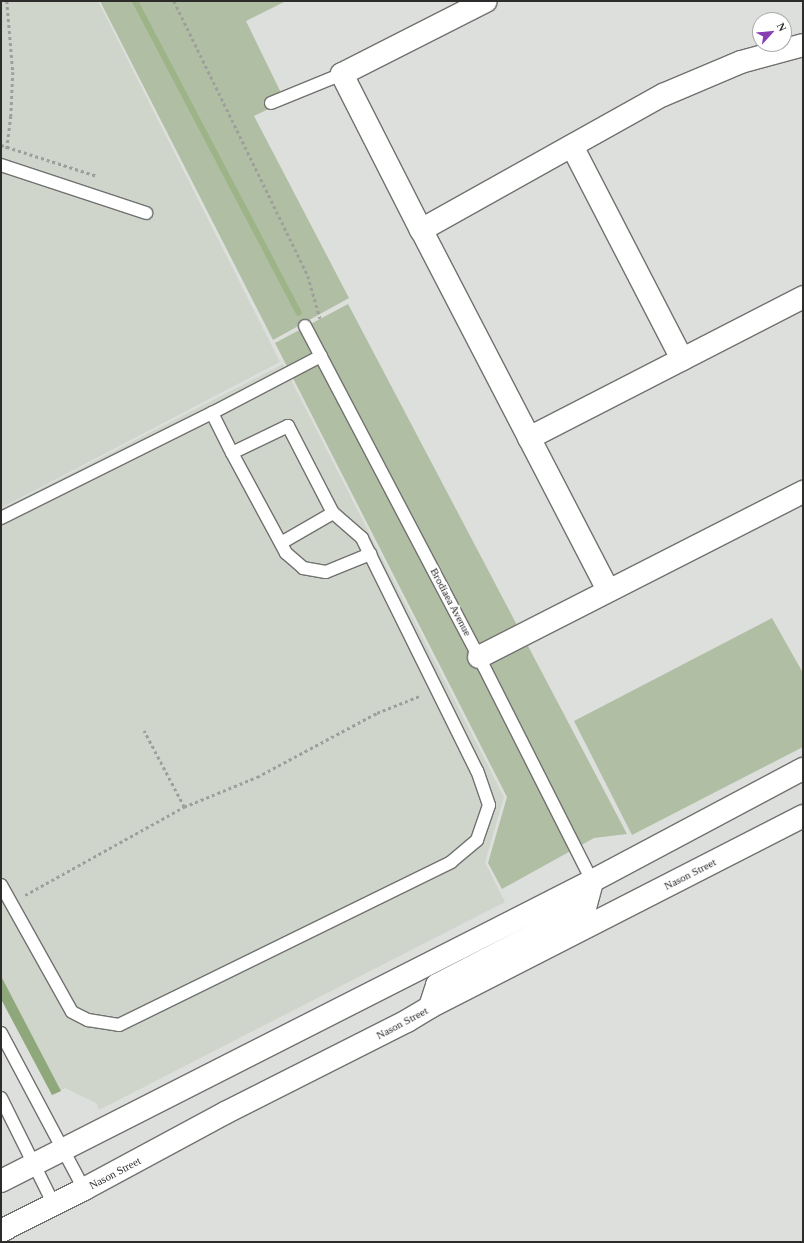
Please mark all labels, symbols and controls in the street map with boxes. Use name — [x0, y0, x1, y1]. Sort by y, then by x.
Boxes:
north arrow — [752, 12, 792, 52]
text: N — [775, 21, 789, 33]
street label: Brodiaea Avenue — [427, 565, 475, 639]
street label: Nason Street — [662, 855, 718, 893]
street label: Nason Street — [374, 1004, 430, 1042]
street label: Nason Street — [87, 1154, 143, 1192]

